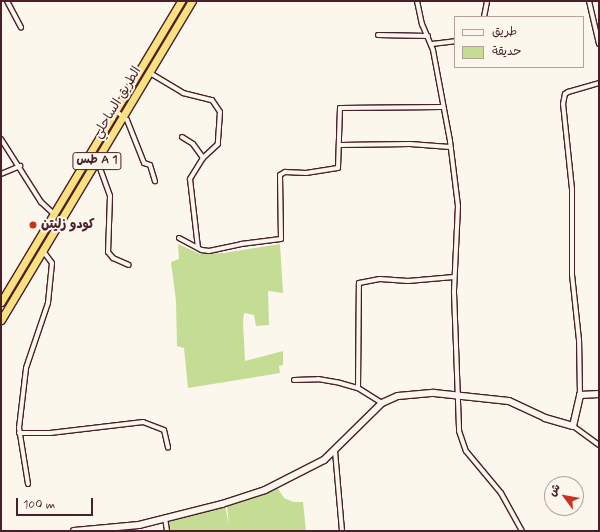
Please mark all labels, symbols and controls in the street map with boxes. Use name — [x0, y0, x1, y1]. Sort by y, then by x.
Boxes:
legend — [454, 16, 584, 68]
text: طريق — [492, 24, 517, 40]
text: حديقة — [492, 44, 521, 60]
street label: الطريق الساحلي — [91, 64, 145, 142]
road number: طس A 1 — [72, 151, 122, 171]
place label: كودو زليتن — [41, 217, 95, 233]
marker: كودو زليتن — [28, 220, 38, 230]
north arrow — [544, 476, 584, 516]
text: ش — [546, 481, 564, 499]
scale bar — [18, 490, 95, 516]
text: 100 m — [23, 497, 55, 513]

